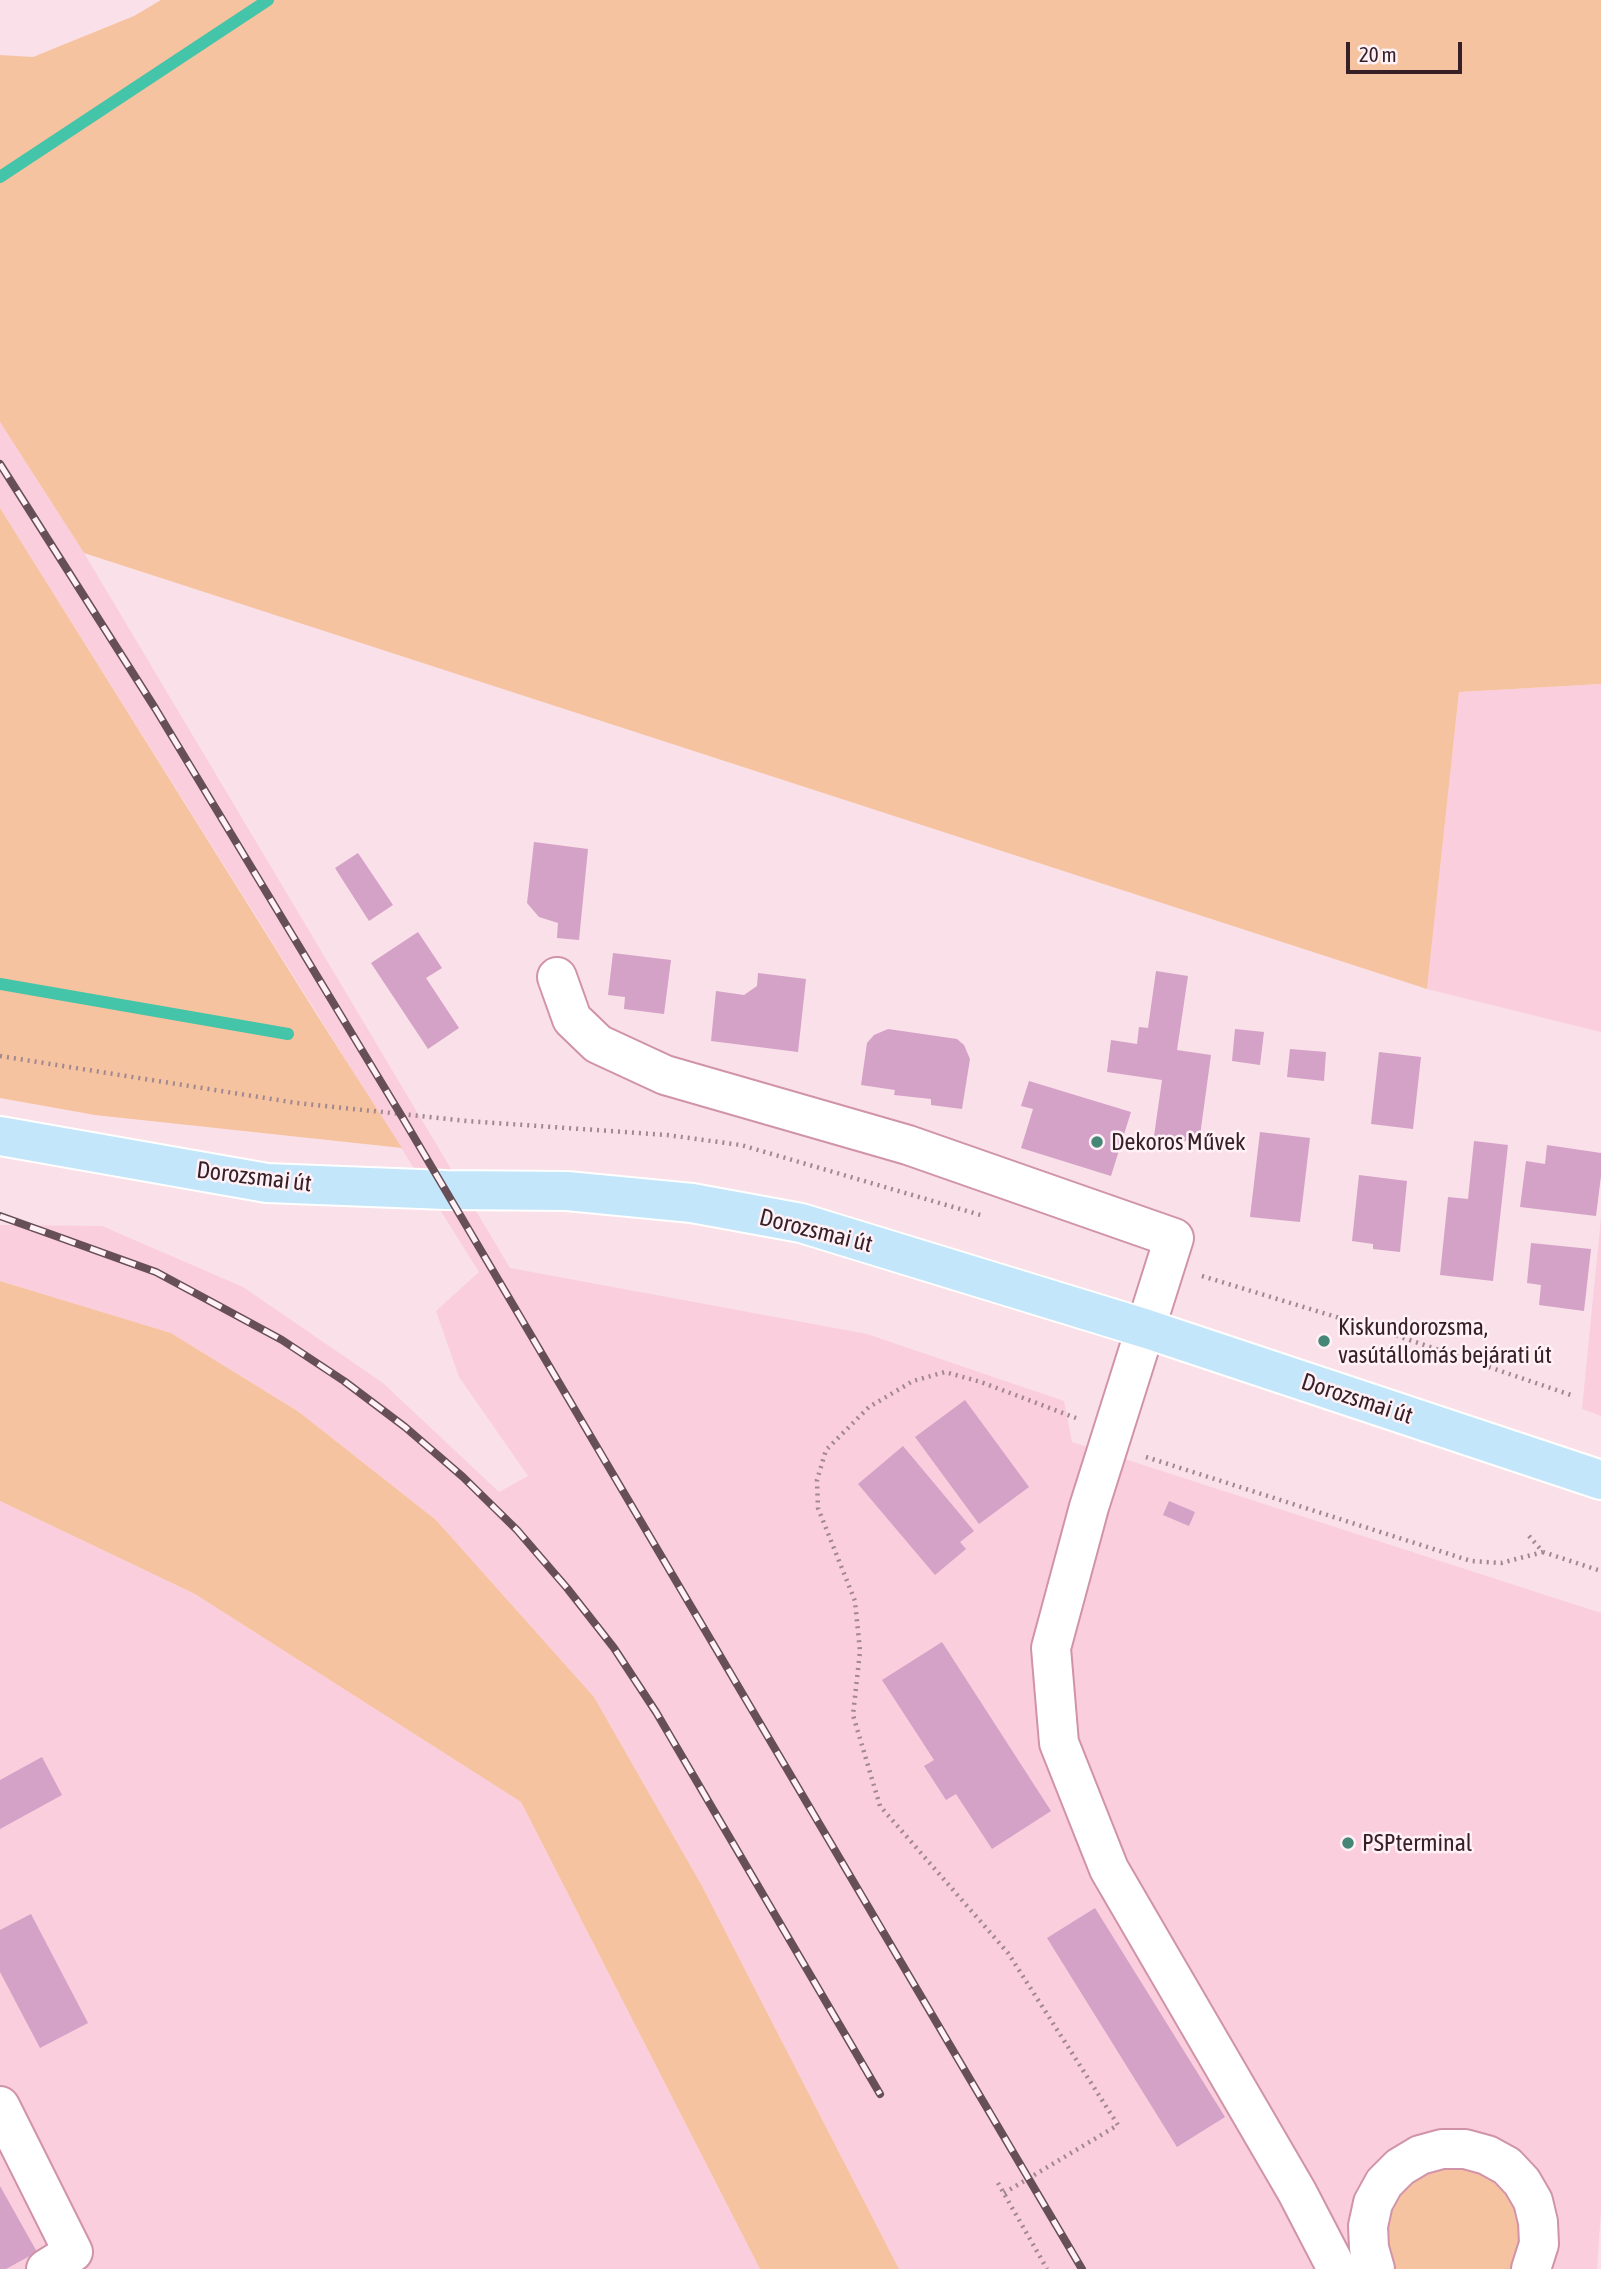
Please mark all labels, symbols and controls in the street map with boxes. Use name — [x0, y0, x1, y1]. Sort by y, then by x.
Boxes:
scale bar — [1349, 28, 1464, 72]
text: 20 m — [1359, 42, 1397, 66]
place label: Dekoros Művek — [1111, 1128, 1246, 1156]
marker: Dekoros Művek — [1089, 1134, 1105, 1150]
street label: Dorozsmai út — [195, 1156, 313, 1198]
street label: Dorozsmai út — [756, 1203, 876, 1259]
place label: Kiskundorozsma, vasútállomás bejárati út — [1338, 1313, 1552, 1369]
marker: Kiskundorozsma, vasútállomás bejárati út — [1316, 1333, 1332, 1349]
street label: Dorozsmai út — [1298, 1367, 1416, 1431]
place label: PSPterminal — [1362, 1829, 1472, 1857]
marker: PSPterminal — [1340, 1835, 1356, 1851]

